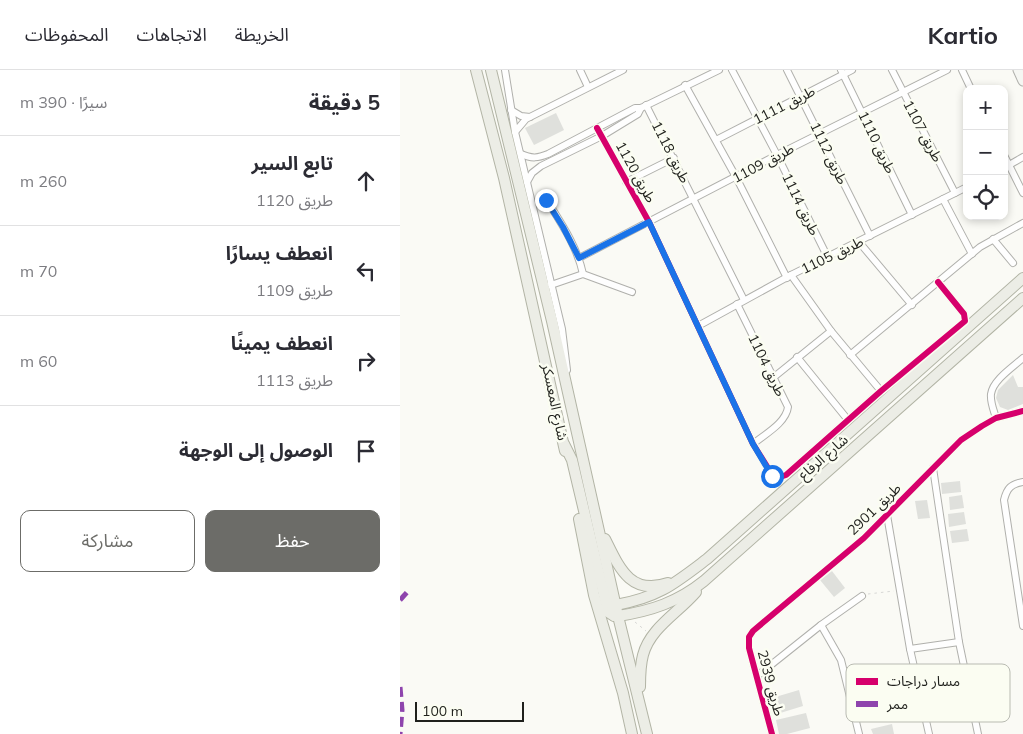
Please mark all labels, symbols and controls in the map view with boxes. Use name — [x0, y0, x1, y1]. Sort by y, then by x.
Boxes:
text: Kartio — [927, 20, 998, 50]
text: المحفوظات — [25, 23, 109, 46]
text: الاتجاهات — [137, 23, 207, 46]
text: الخريطة — [235, 23, 289, 46]
street label: طريق 1111 — [750, 82, 819, 129]
map controls — [963, 85, 1008, 220]
button: + — [963, 85, 1008, 130]
text: 5 دقيقة — [309, 89, 380, 115]
text: سيرًا · 390 m — [20, 92, 107, 112]
street label: طريق 1107 — [898, 97, 947, 165]
street label: طريق 1110 — [853, 108, 900, 177]
street label: طريق 1118 — [647, 118, 694, 187]
street label: طريق 1112 — [805, 119, 852, 188]
button: − — [963, 130, 1008, 175]
street label: طريق 1120 — [611, 138, 660, 206]
street label: طريق 1109 — [729, 139, 797, 188]
text: تابع السير — [252, 151, 333, 175]
icon: ahead — [352, 167, 380, 195]
street label: طريق 1114 — [777, 170, 824, 239]
text: 260 m — [20, 171, 67, 191]
button: locate — [963, 175, 1008, 220]
route end — [535, 189, 558, 212]
text: طريق 1120 — [256, 190, 333, 210]
street label: طريق 1105 — [798, 232, 867, 279]
text: انعطف يسارًا — [226, 241, 333, 265]
icon: left — [352, 257, 380, 285]
text: 70 m — [20, 261, 57, 281]
text: طريق 1109 — [256, 280, 333, 300]
text: انعطف يمينًا — [231, 331, 333, 355]
street label: طريق 1104 — [743, 331, 790, 400]
icon: right — [352, 347, 380, 375]
text: 60 m — [20, 351, 57, 371]
street label: شارع المعسكر — [536, 361, 572, 442]
text: طريق 1113 — [256, 370, 333, 390]
street label: شارع الرفاع — [794, 430, 853, 485]
icon: arrive — [352, 437, 380, 465]
text: الوصول إلى الوجهة — [179, 438, 333, 462]
route start — [761, 465, 784, 488]
street label: طريق 2901 — [844, 479, 905, 540]
button: مشاركة — [20, 510, 195, 572]
button: حفظ — [205, 510, 380, 572]
street label: طريق 2939 — [753, 648, 788, 718]
legend — [846, 664, 1010, 722]
text: مسار دراجات — [887, 672, 960, 690]
text: ممر — [886, 695, 908, 713]
scale bar — [415, 699, 524, 722]
text: 100 m — [422, 702, 463, 720]

